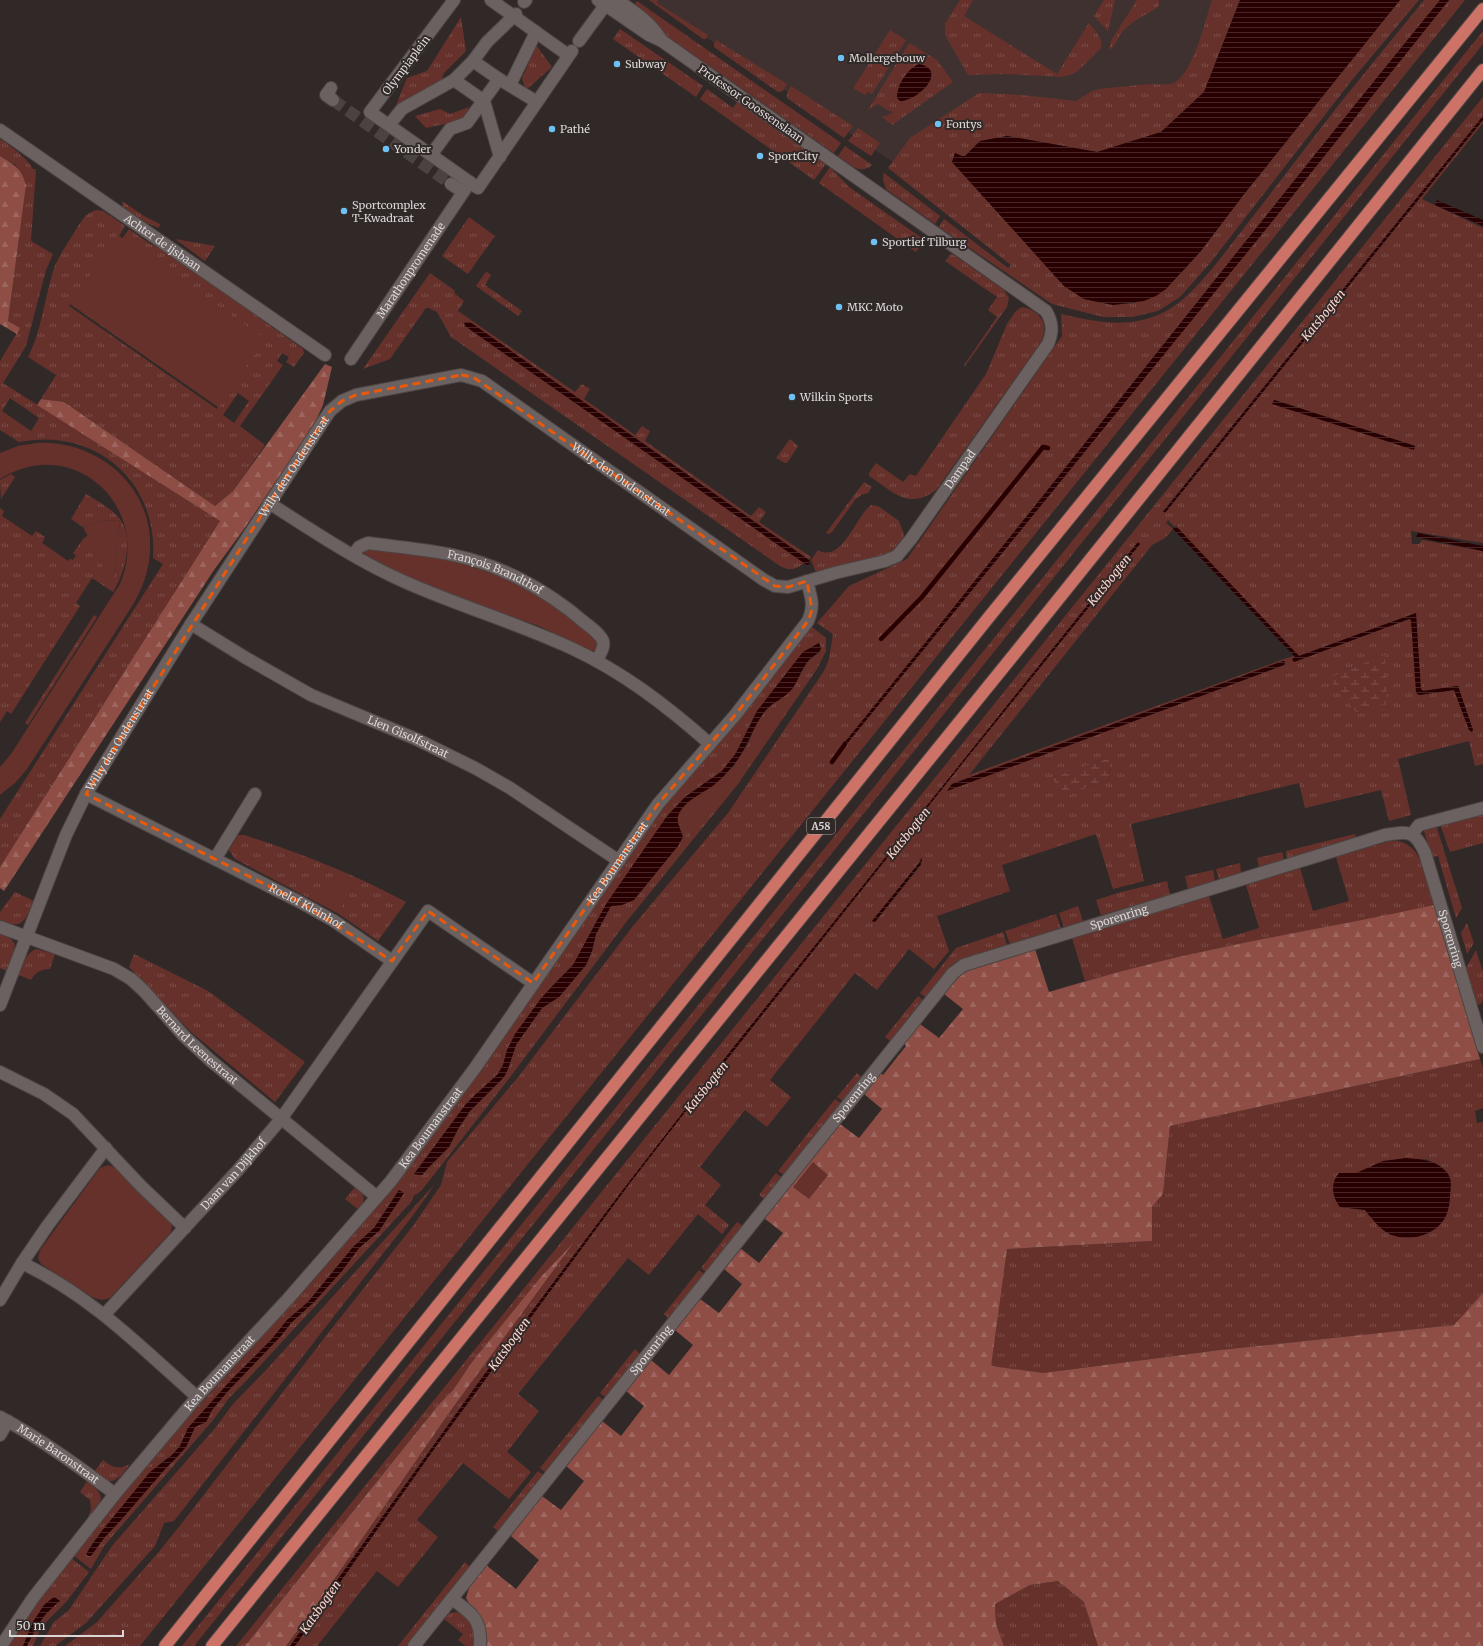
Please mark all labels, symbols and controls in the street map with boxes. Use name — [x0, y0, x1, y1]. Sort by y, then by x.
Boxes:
street label: Olympiaplein — [379, 32, 433, 98]
place label: Mollergebouw — [849, 51, 926, 65]
marker: Mollergebouw — [836, 53, 846, 63]
place label: Subway — [625, 57, 667, 71]
marker: Subway — [612, 59, 622, 69]
street label: Professor Goossenslaan — [696, 62, 807, 146]
place label: Fontys — [946, 117, 982, 131]
marker: Fontys — [933, 119, 943, 129]
place label: Pathé — [560, 122, 590, 136]
marker: Pathé — [547, 124, 557, 134]
place label: Yonder — [393, 142, 431, 156]
marker: Yonder — [381, 144, 391, 154]
place label: SportCity — [768, 149, 819, 163]
marker: SportCity — [755, 151, 765, 161]
place label: Sportcomplex T-Kwadraat — [352, 198, 426, 225]
marker: Sportcomplex T-Kwadraat — [339, 206, 349, 216]
street label: Achter de ijsbaan — [121, 211, 205, 275]
street label: Marathonpromenade — [373, 219, 448, 321]
place label: Sportief Tilburg — [882, 235, 967, 249]
marker: Sportief Tilburg — [869, 237, 879, 247]
water label: Katsbogten — [1297, 286, 1348, 344]
place label: MKC Moto — [847, 300, 904, 314]
marker: MKC Moto — [834, 302, 844, 312]
place label: Wilkin Sports — [799, 390, 873, 404]
marker: Wilkin Sports — [787, 392, 797, 402]
street label: Willy den Oudenstraat — [255, 413, 332, 520]
street label: Willy den Oudenstraat — [568, 439, 674, 519]
street label: Dampad — [941, 447, 979, 492]
street label: François Brandthof — [446, 547, 546, 597]
water label: Katsbogten — [1083, 551, 1134, 609]
street label: Willy den Oudenstraat — [82, 685, 157, 794]
street label: Lien Gisolfstraat — [365, 712, 451, 761]
water label: Katsbogten — [882, 804, 933, 862]
street label: Kea Boumanstraat — [584, 818, 651, 907]
road number: A58 — [807, 818, 835, 834]
street label: Roelof Kleinhof — [267, 880, 346, 933]
street label: Sporenring — [1088, 902, 1150, 933]
street label: Sporenring — [1435, 908, 1466, 970]
street label: Bernard Leenestraat — [153, 1003, 242, 1088]
water label: Katsbogten — [680, 1058, 731, 1116]
street label: Sporenring — [829, 1069, 878, 1125]
street label: Kea Boumanstraat — [396, 1084, 466, 1171]
street label: Daan van Dijkhof — [198, 1134, 270, 1213]
water label: Katsbogten — [484, 1315, 533, 1374]
street label: Sporenring — [627, 1322, 675, 1378]
street label: Kea Boumanstraat — [181, 1332, 258, 1414]
street label: Marie Baronstraat — [15, 1421, 103, 1487]
water label: Katsbogten — [296, 1577, 344, 1637]
scale bar — [10, 1612, 123, 1638]
text: 50 m — [16, 1618, 45, 1633]

